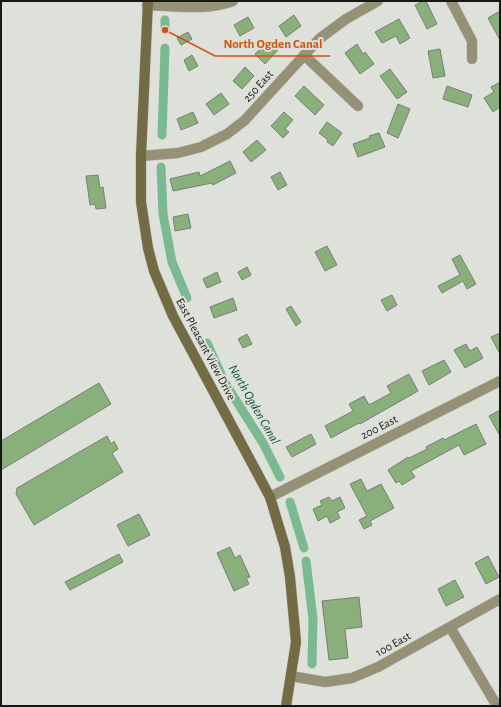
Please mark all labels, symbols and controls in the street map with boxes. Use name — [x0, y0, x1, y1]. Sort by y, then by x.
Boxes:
callout: North Ogden Canal — [215, 31, 330, 56]
text: North Ogden Canal — [223, 38, 323, 51]
street label: 250 East — [241, 68, 275, 104]
street label: East Pleasant View Drive — [174, 296, 238, 402]
water label: North Ogden Canal — [226, 363, 282, 447]
street label: 200 East — [359, 413, 399, 441]
street label: 100 East — [373, 629, 413, 658]

